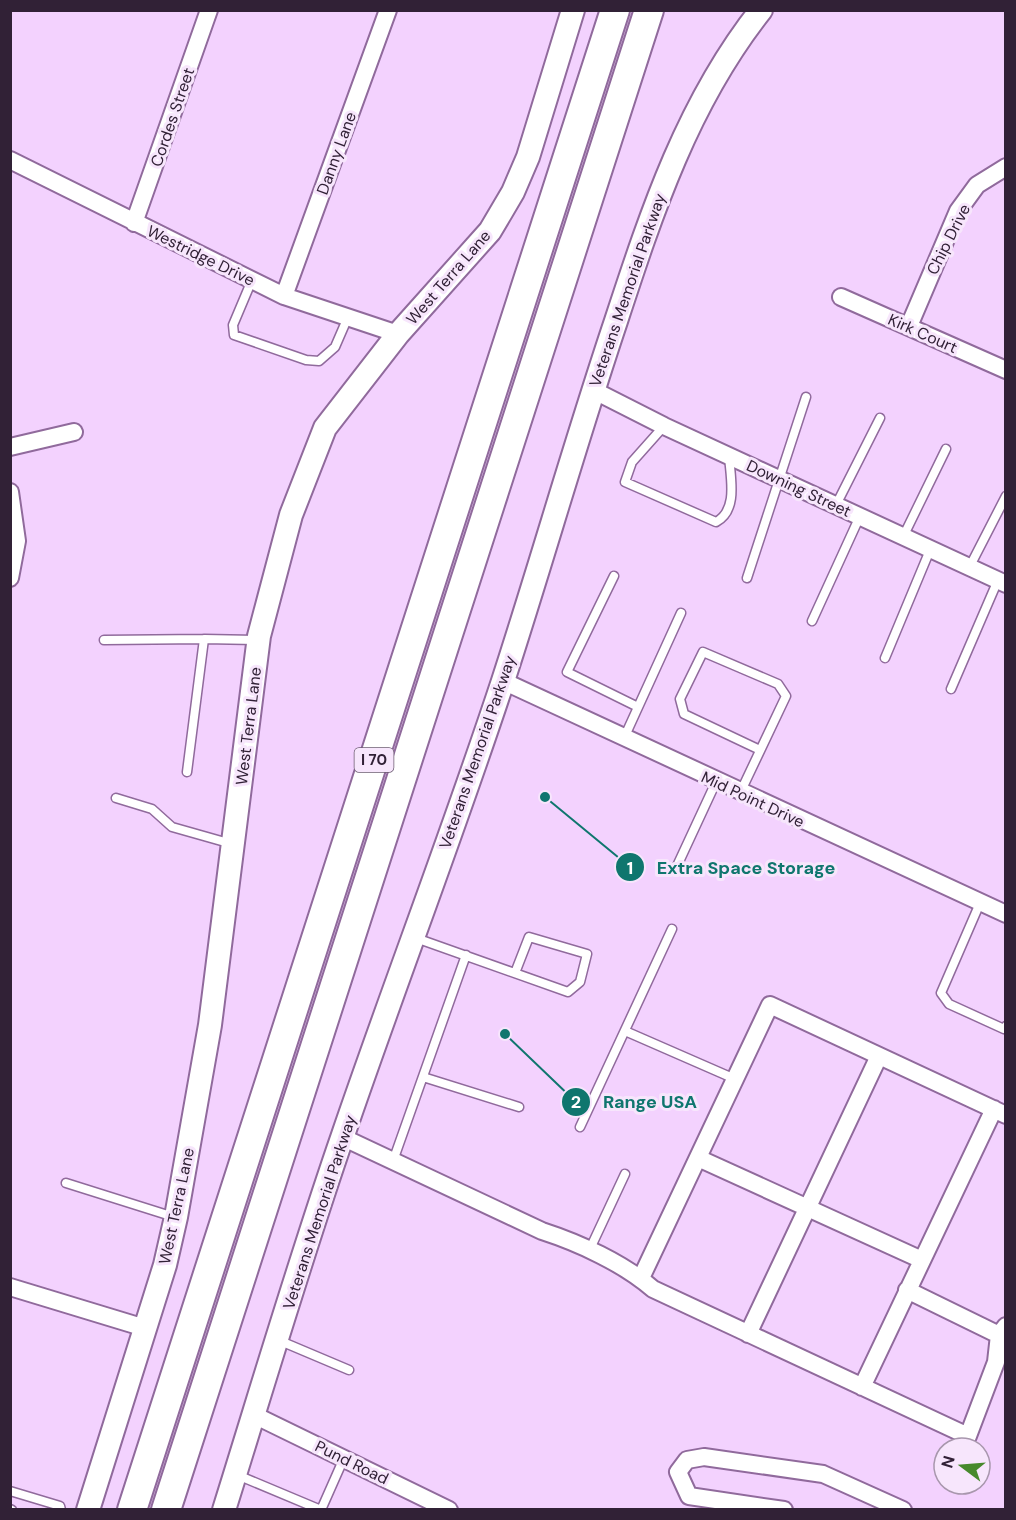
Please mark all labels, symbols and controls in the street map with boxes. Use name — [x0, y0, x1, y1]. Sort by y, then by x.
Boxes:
street label: Cordes Street — [146, 65, 199, 169]
street label: Danny Lane — [312, 109, 361, 197]
street label: Veterans Memorial Parkway — [584, 191, 671, 390]
street label: Chip Drive — [922, 200, 975, 278]
street label: Westridge Drive — [143, 220, 258, 291]
street label: West Terra Lane — [401, 226, 495, 329]
street label: Kirk Court — [885, 309, 961, 358]
street label: Downing Street — [743, 455, 854, 522]
street label: Veterans Memorial Parkway — [434, 653, 521, 852]
street label: West Terra Lane — [231, 666, 266, 786]
road number: I 70 — [354, 748, 394, 772]
street label: Mid Point Drive — [698, 766, 808, 832]
callout: Extra Space Storage — [615, 849, 847, 885]
text: 1 — [627, 856, 633, 880]
text: Extra Space Storage — [657, 856, 835, 880]
callout: Range USA — [561, 1084, 709, 1120]
text: 2 — [571, 1090, 581, 1114]
text: Range USA — [603, 1090, 697, 1114]
street label: Veterans Memorial Parkway — [278, 1112, 361, 1312]
street label: West Terra Lane — [154, 1146, 199, 1266]
street label: Pund Road — [312, 1436, 392, 1489]
north arrow — [932, 1436, 992, 1496]
text: N — [936, 1453, 960, 1471]

